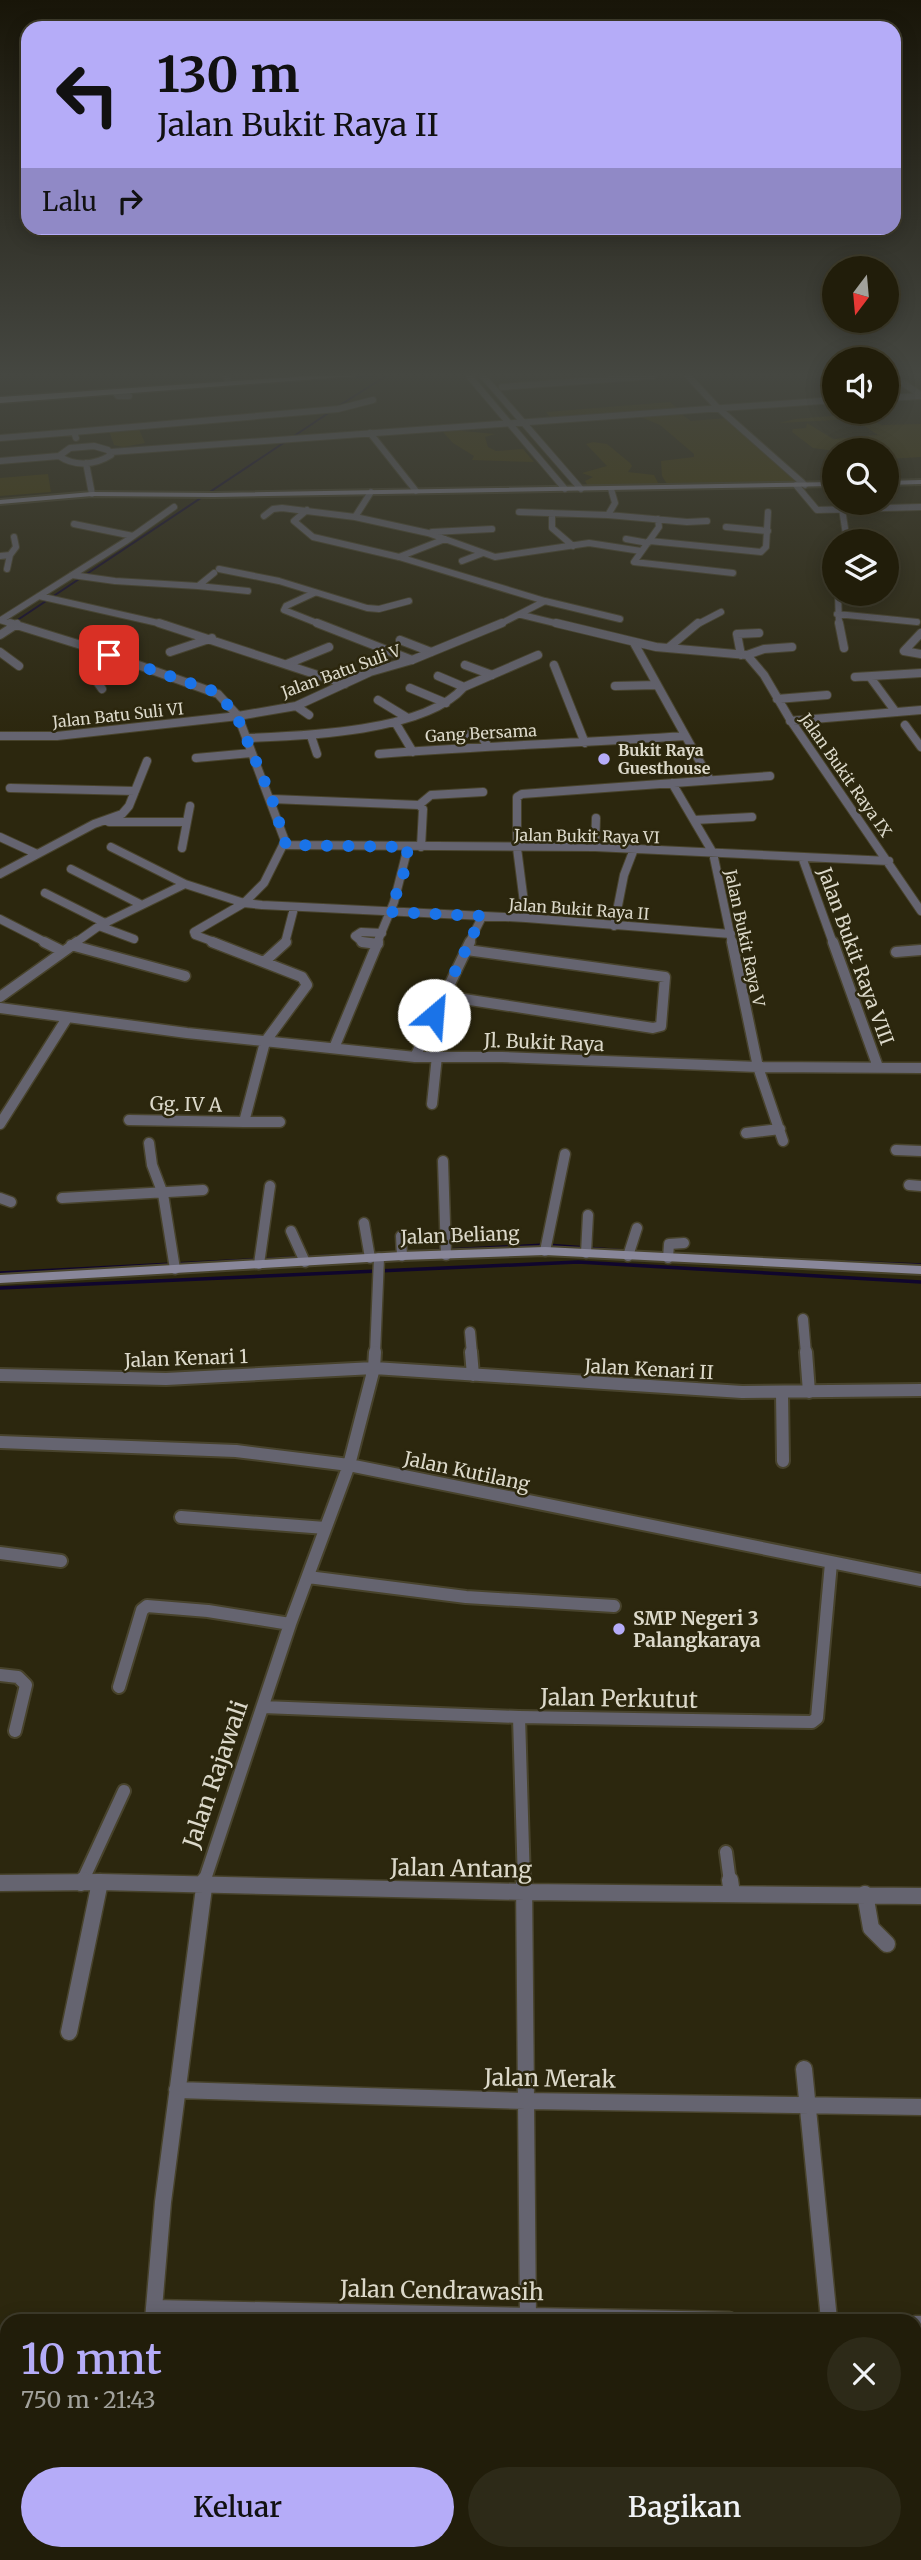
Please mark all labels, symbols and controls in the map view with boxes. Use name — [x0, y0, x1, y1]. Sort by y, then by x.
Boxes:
text: 130 m — [157, 44, 300, 105]
icon: left — [42, 49, 133, 140]
text: Jalan Bukit Raya II — [157, 105, 439, 145]
icon: right — [111, 182, 149, 220]
text: Lalu — [42, 185, 97, 218]
north arrow — [822, 256, 900, 332]
map controls — [822, 256, 899, 606]
button: sound — [822, 347, 899, 424]
button: search — [822, 438, 899, 515]
button: layers — [822, 529, 899, 606]
pin — [79, 625, 139, 685]
icon: arrive — [90, 636, 128, 674]
street label: Jalan Batu Suli V — [278, 640, 404, 702]
street label: Jalan Batu Suli VI — [50, 698, 185, 732]
street label: Jalan Bukit Raya IX — [795, 708, 897, 841]
street label: Gang Bersama — [425, 720, 538, 746]
place label: Bukit Raya Guesthouse — [618, 740, 711, 778]
marker: Bukit Raya Guesthouse — [596, 751, 612, 767]
street label: Jalan Bukit Raya VI — [513, 825, 660, 847]
street label: Jalan Bukit Raya VIII — [812, 863, 899, 1048]
street label: Jalan Bukit Raya V — [721, 867, 769, 1009]
street label: Jalan Bukit Raya II — [507, 894, 650, 924]
position arrow — [397, 978, 471, 1052]
street label: Jl. Bukit Raya — [482, 1028, 605, 1056]
street label: Gg. IV A — [150, 1091, 223, 1117]
street label: Jalan Beliang — [399, 1221, 520, 1249]
street label: Jalan Kenari 1 — [123, 1344, 249, 1372]
street label: Jalan Kenari II — [583, 1354, 714, 1384]
street label: Jalan Kutilang — [401, 1446, 533, 1496]
place label: SMP Negeri 3 Palangkaraya — [633, 1606, 761, 1652]
marker: SMP Negeri 3 Palangkaraya — [611, 1621, 627, 1637]
street label: Jalan Perkutut — [539, 1682, 698, 1714]
street label: Jalan Rajawali — [176, 1696, 254, 1853]
street label: Jalan Antang — [389, 1852, 532, 1884]
street label: Jalan Merak — [483, 2062, 617, 2094]
street label: Jalan Cendrawasih — [339, 2274, 544, 2306]
text: 10 mnt — [21, 2333, 162, 2385]
button: close — [827, 2337, 901, 2411]
text: 750 m · 21:43 — [21, 2385, 156, 2414]
button: Keluar — [21, 2467, 454, 2547]
button: Bagikan — [468, 2467, 901, 2547]

